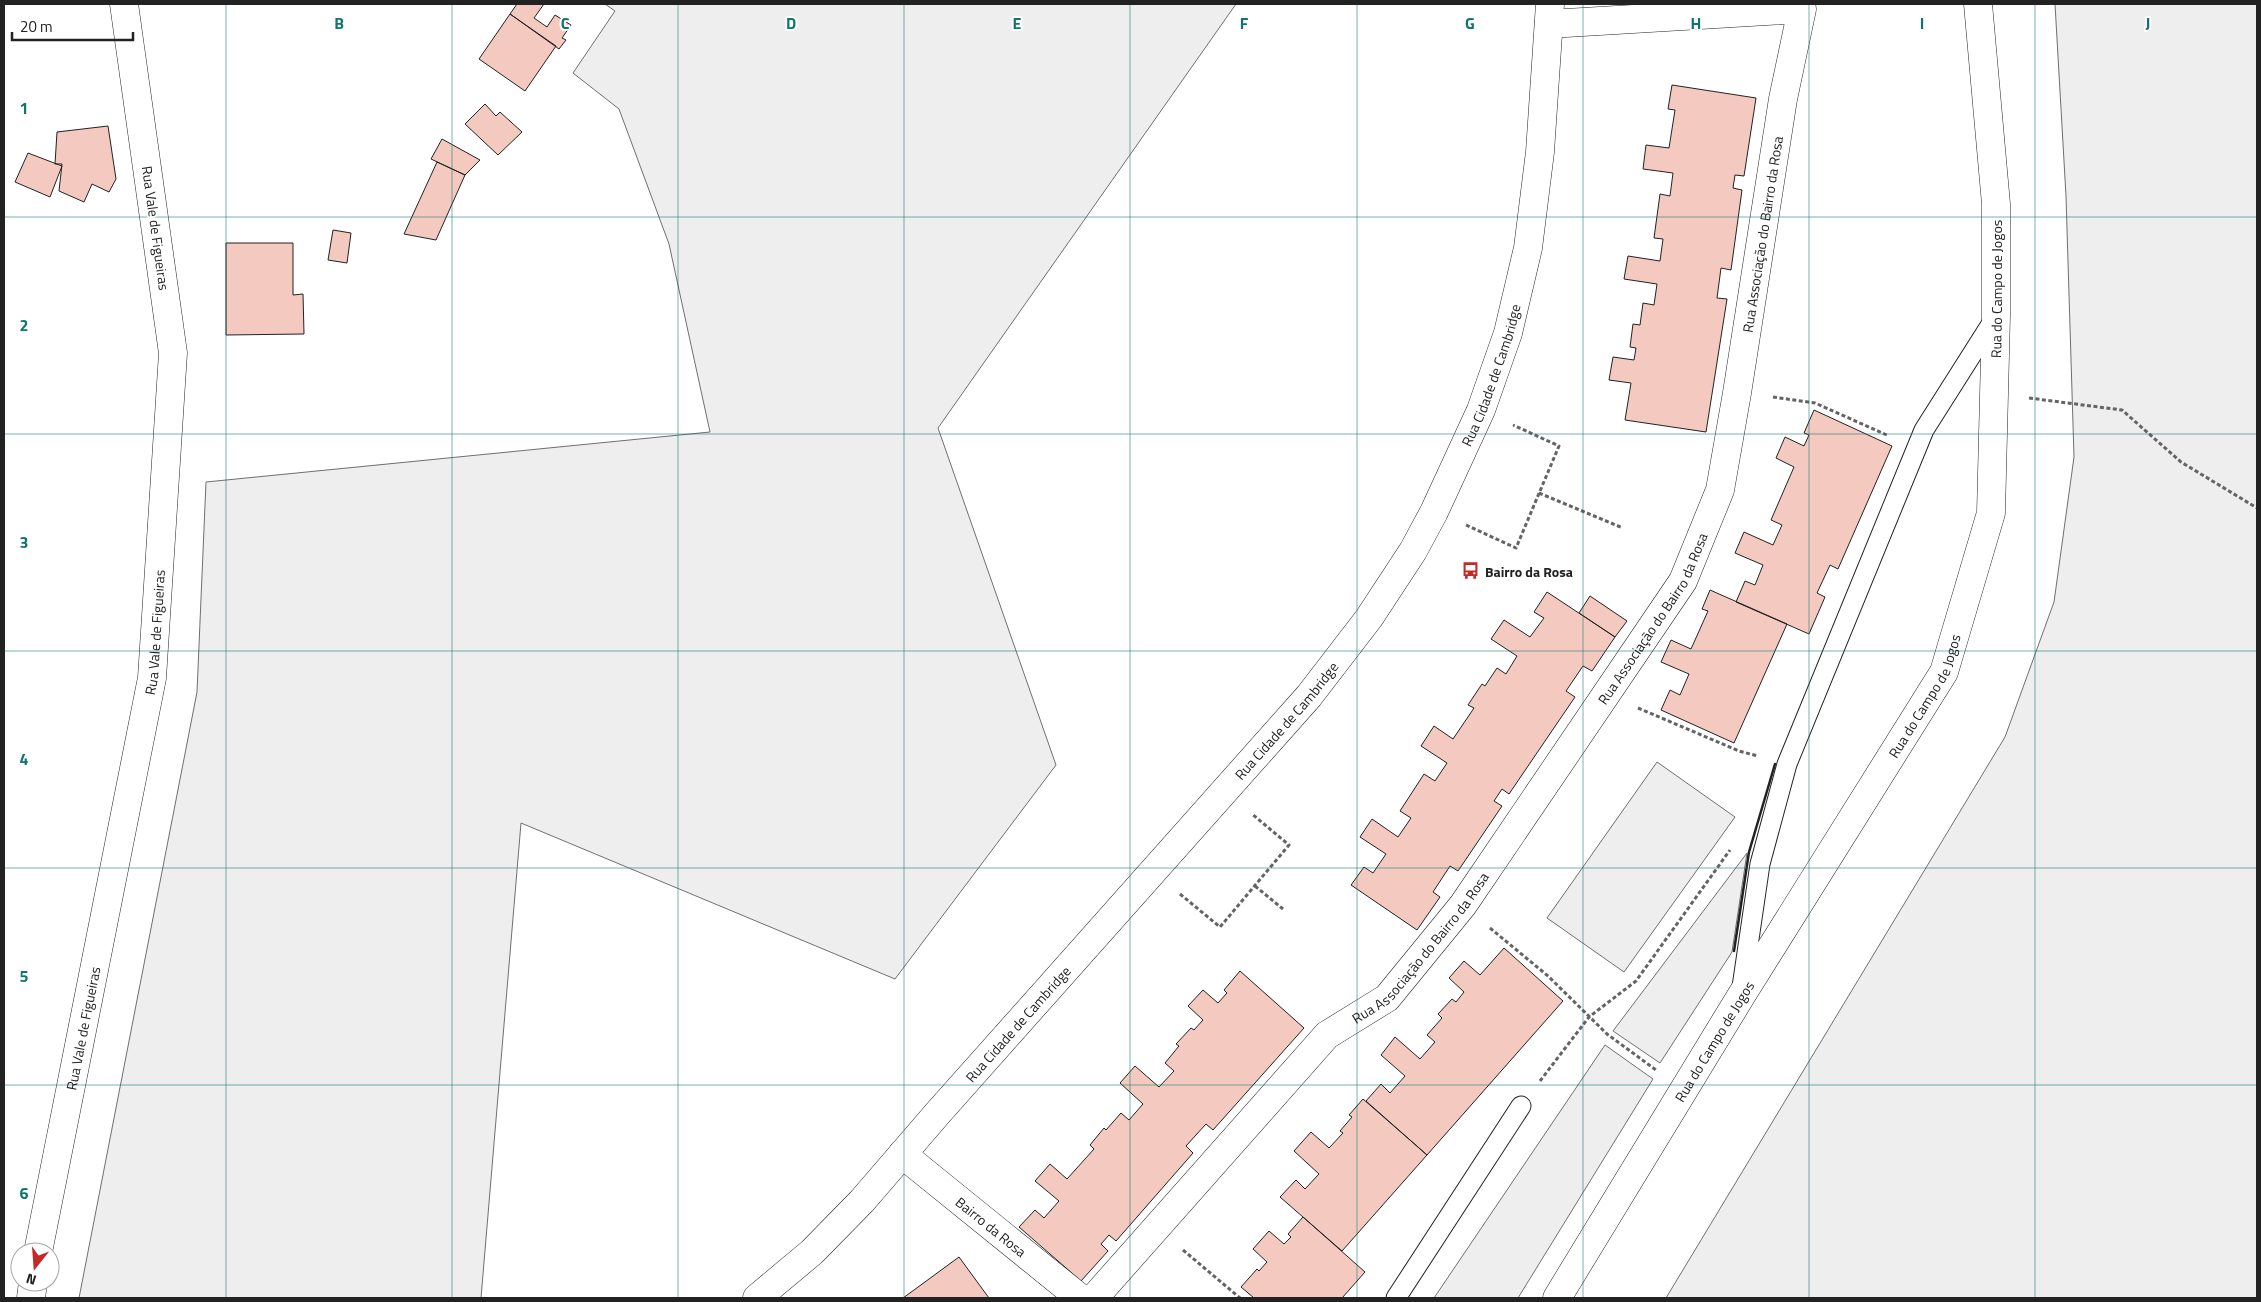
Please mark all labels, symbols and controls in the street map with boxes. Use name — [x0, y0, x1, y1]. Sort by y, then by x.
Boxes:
scale bar — [12, 10, 134, 42]
text: B — [334, 11, 344, 35]
text: C — [561, 11, 570, 35]
text: D — [786, 11, 796, 35]
text: E — [1013, 11, 1022, 35]
text: F — [1240, 11, 1249, 35]
text: G — [1465, 11, 1475, 35]
text: H — [1691, 11, 1701, 35]
text: I — [1920, 11, 1924, 35]
text: J — [2146, 11, 2150, 35]
text: 20 m — [20, 15, 53, 38]
text: 1 — [20, 96, 28, 120]
street label: Rua Associação do Bairro da Rosa — [1736, 135, 1788, 334]
street label: Rua Vale de Figueiras — [137, 164, 175, 292]
street label: Rua do Campo de Jogos — [1984, 220, 2007, 358]
street label: Rua Cidade de Cambridge — [1455, 302, 1525, 449]
text: 2 — [20, 313, 28, 337]
street label: Rua Associação do Bairro da Rosa — [1592, 529, 1712, 708]
text: 3 — [20, 530, 28, 554]
bus stop icon: Bairro da Rosa — [1461, 561, 1481, 581]
place label: Bairro da Rosa — [1485, 561, 1573, 582]
street label: Rua Vale de Figueiras — [138, 569, 169, 697]
street label: Rua do Campo de Jogos — [1882, 631, 1965, 762]
street label: Rua Cidade de Cambridge — [1229, 657, 1343, 784]
text: 4 — [20, 747, 29, 771]
street label: Rua Associação do Bairro da Rosa — [1347, 867, 1493, 1028]
street label: Rua Cidade de Cambridge — [960, 961, 1075, 1087]
text: 5 — [20, 964, 29, 988]
street label: Rua Vale de Figueiras — [60, 965, 105, 1092]
street label: Rua do Campo de Jogos — [1669, 976, 1759, 1106]
text: 6 — [20, 1181, 29, 1205]
street label: Bairro da Rosa — [951, 1191, 1031, 1261]
north arrow — [10, 1242, 60, 1292]
text: N — [23, 1268, 39, 1291]

